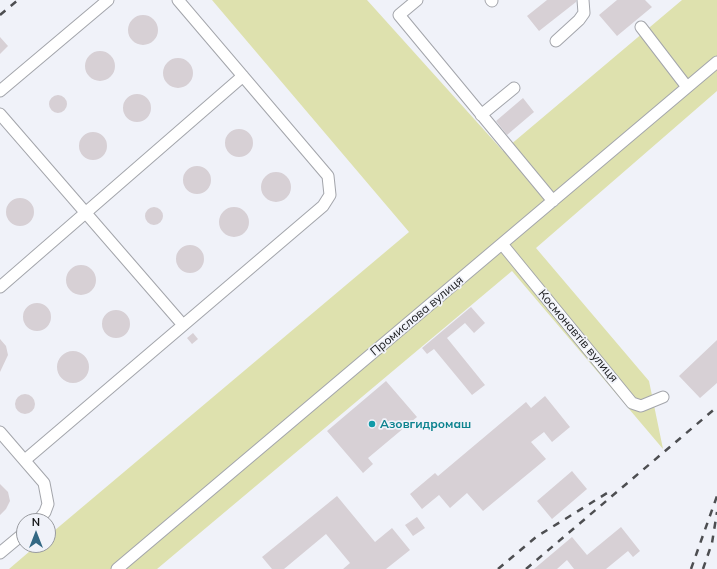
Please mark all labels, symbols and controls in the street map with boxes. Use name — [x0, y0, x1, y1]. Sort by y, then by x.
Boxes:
street label: Промислова вулиця — [368, 273, 466, 359]
street label: Космонавтів вулиця — [535, 287, 621, 385]
place label: Азовгидромаш — [380, 417, 471, 431]
marker: Азовгидромаш — [367, 419, 377, 429]
north arrow — [16, 513, 56, 553]
text: N — [32, 515, 40, 529]

